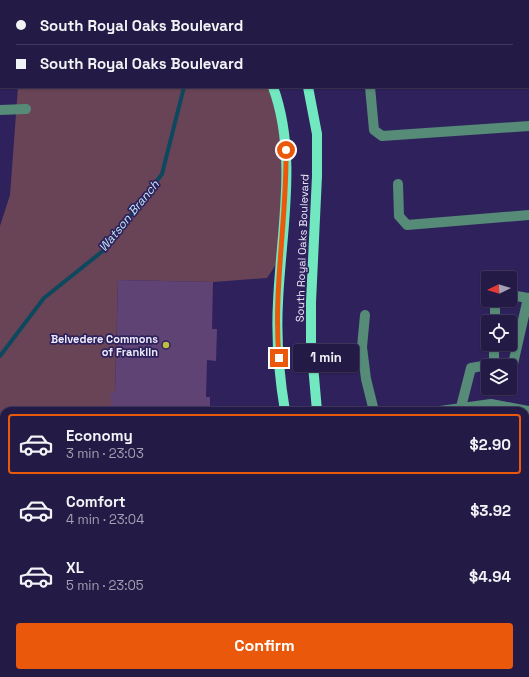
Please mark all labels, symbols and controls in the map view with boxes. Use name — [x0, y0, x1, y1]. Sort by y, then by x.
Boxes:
text: South Royal Oaks Boulevard — [40, 16, 243, 35]
text: South Royal Oaks Boulevard — [40, 54, 243, 73]
route start — [277, 141, 295, 159]
street label: South Royal Oaks Boulevard — [292, 174, 312, 322]
water label: Watson Branch — [95, 176, 163, 255]
north arrow — [481, 271, 517, 307]
map controls — [481, 271, 517, 395]
button: locate — [481, 315, 517, 351]
place label: Belvedere Commons of Franklin — [51, 332, 158, 359]
marker: Belvedere Commons of Franklin — [161, 340, 171, 350]
callout: 1 min — [293, 344, 359, 372]
route end — [270, 349, 288, 367]
text: 1 min — [310, 349, 342, 366]
button: layers — [481, 359, 517, 395]
icon: car — [18, 426, 54, 462]
text: Economy — [66, 426, 133, 445]
text: $2.90 — [470, 435, 511, 454]
text: 3 min · 23:03 — [66, 445, 144, 462]
icon: car — [18, 492, 54, 528]
text: Comfort — [66, 492, 126, 511]
text: $3.92 — [470, 501, 511, 520]
text: 4 min · 23:04 — [66, 511, 144, 528]
icon: car — [18, 558, 54, 594]
text: XL — [66, 558, 84, 577]
text: $4.94 — [469, 567, 511, 586]
text: 5 min · 23:05 — [66, 577, 144, 594]
button: Confirm — [16, 623, 513, 669]

